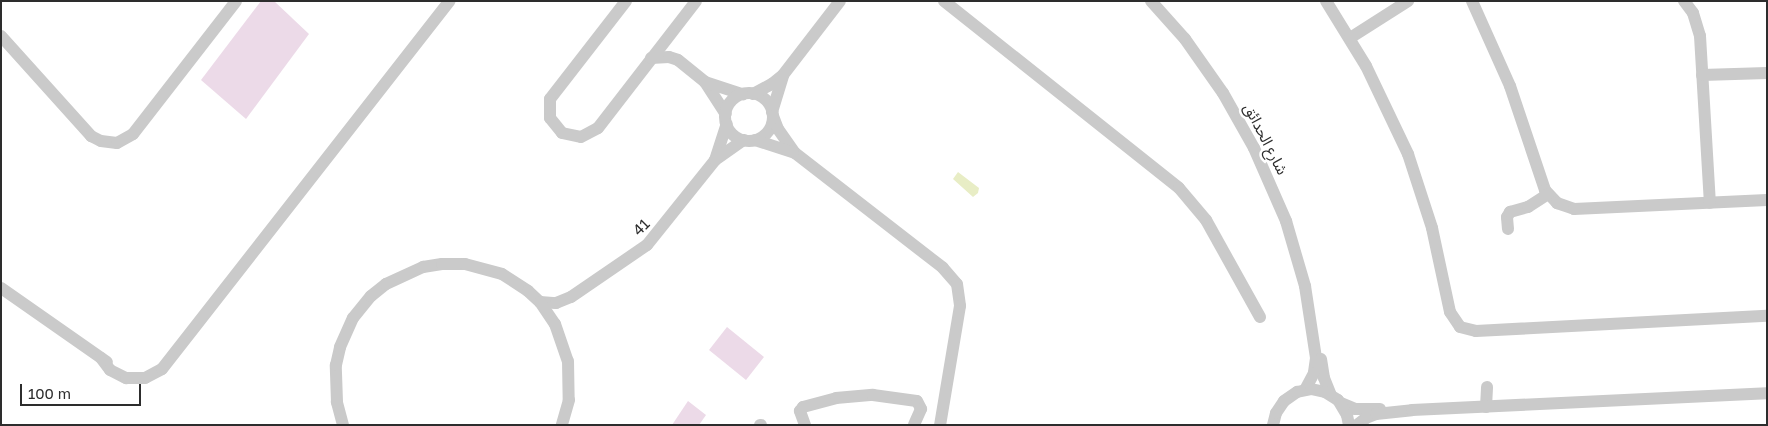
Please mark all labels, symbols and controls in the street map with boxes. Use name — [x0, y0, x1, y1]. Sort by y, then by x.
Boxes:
street label: شارع الحدائق — [1240, 100, 1292, 178]
street label: 41 — [629, 215, 653, 239]
scale bar — [22, 374, 144, 406]
text: 100 m — [28, 384, 71, 402]

